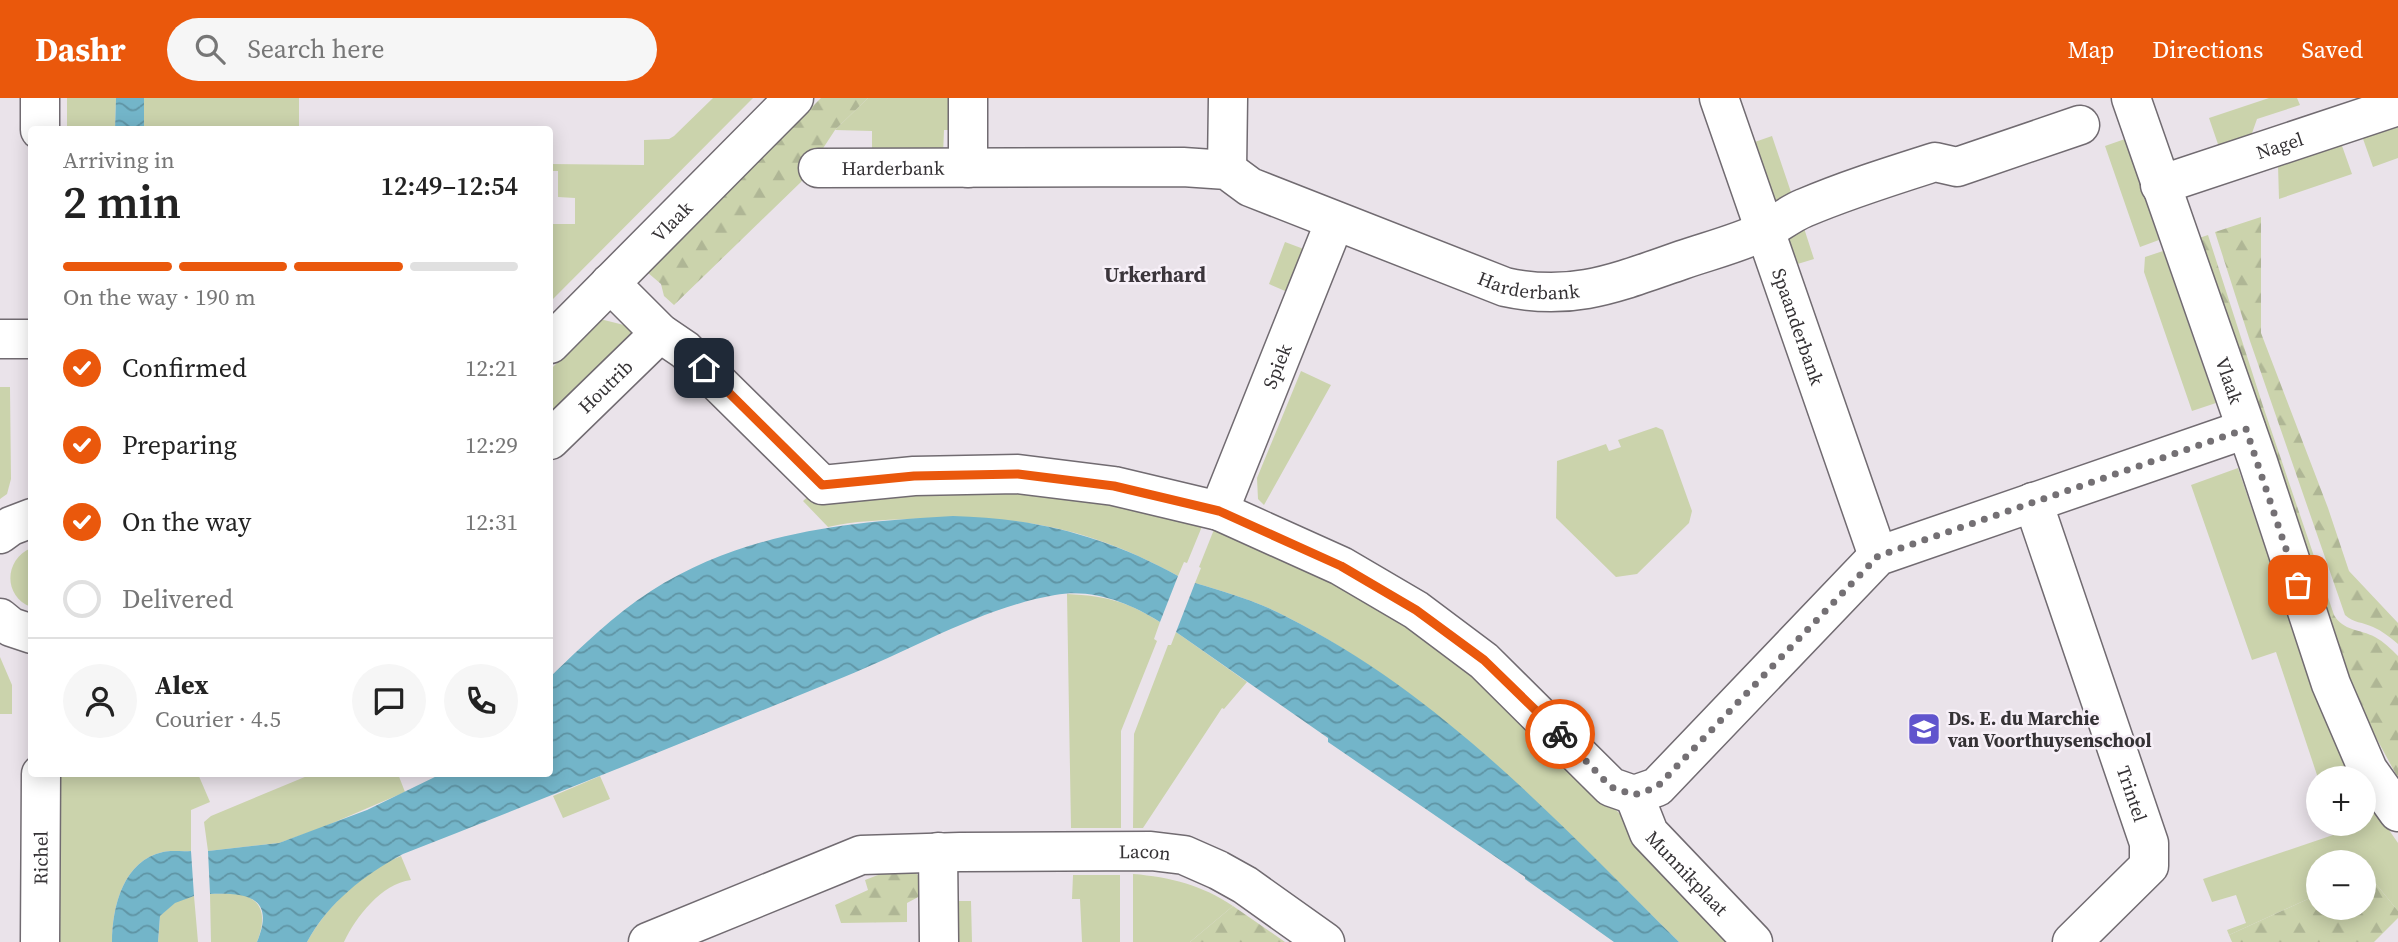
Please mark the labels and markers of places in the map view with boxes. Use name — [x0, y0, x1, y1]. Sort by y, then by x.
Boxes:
pin — [674, 338, 734, 398]
pin — [2268, 555, 2328, 615]
place label: Ds. E. du Marchie van Voorthuysenschool — [1947, 705, 2152, 753]
school or university icon: Ds. E. du Marchie van Voorthuysenschool — [1905, 710, 1943, 748]

